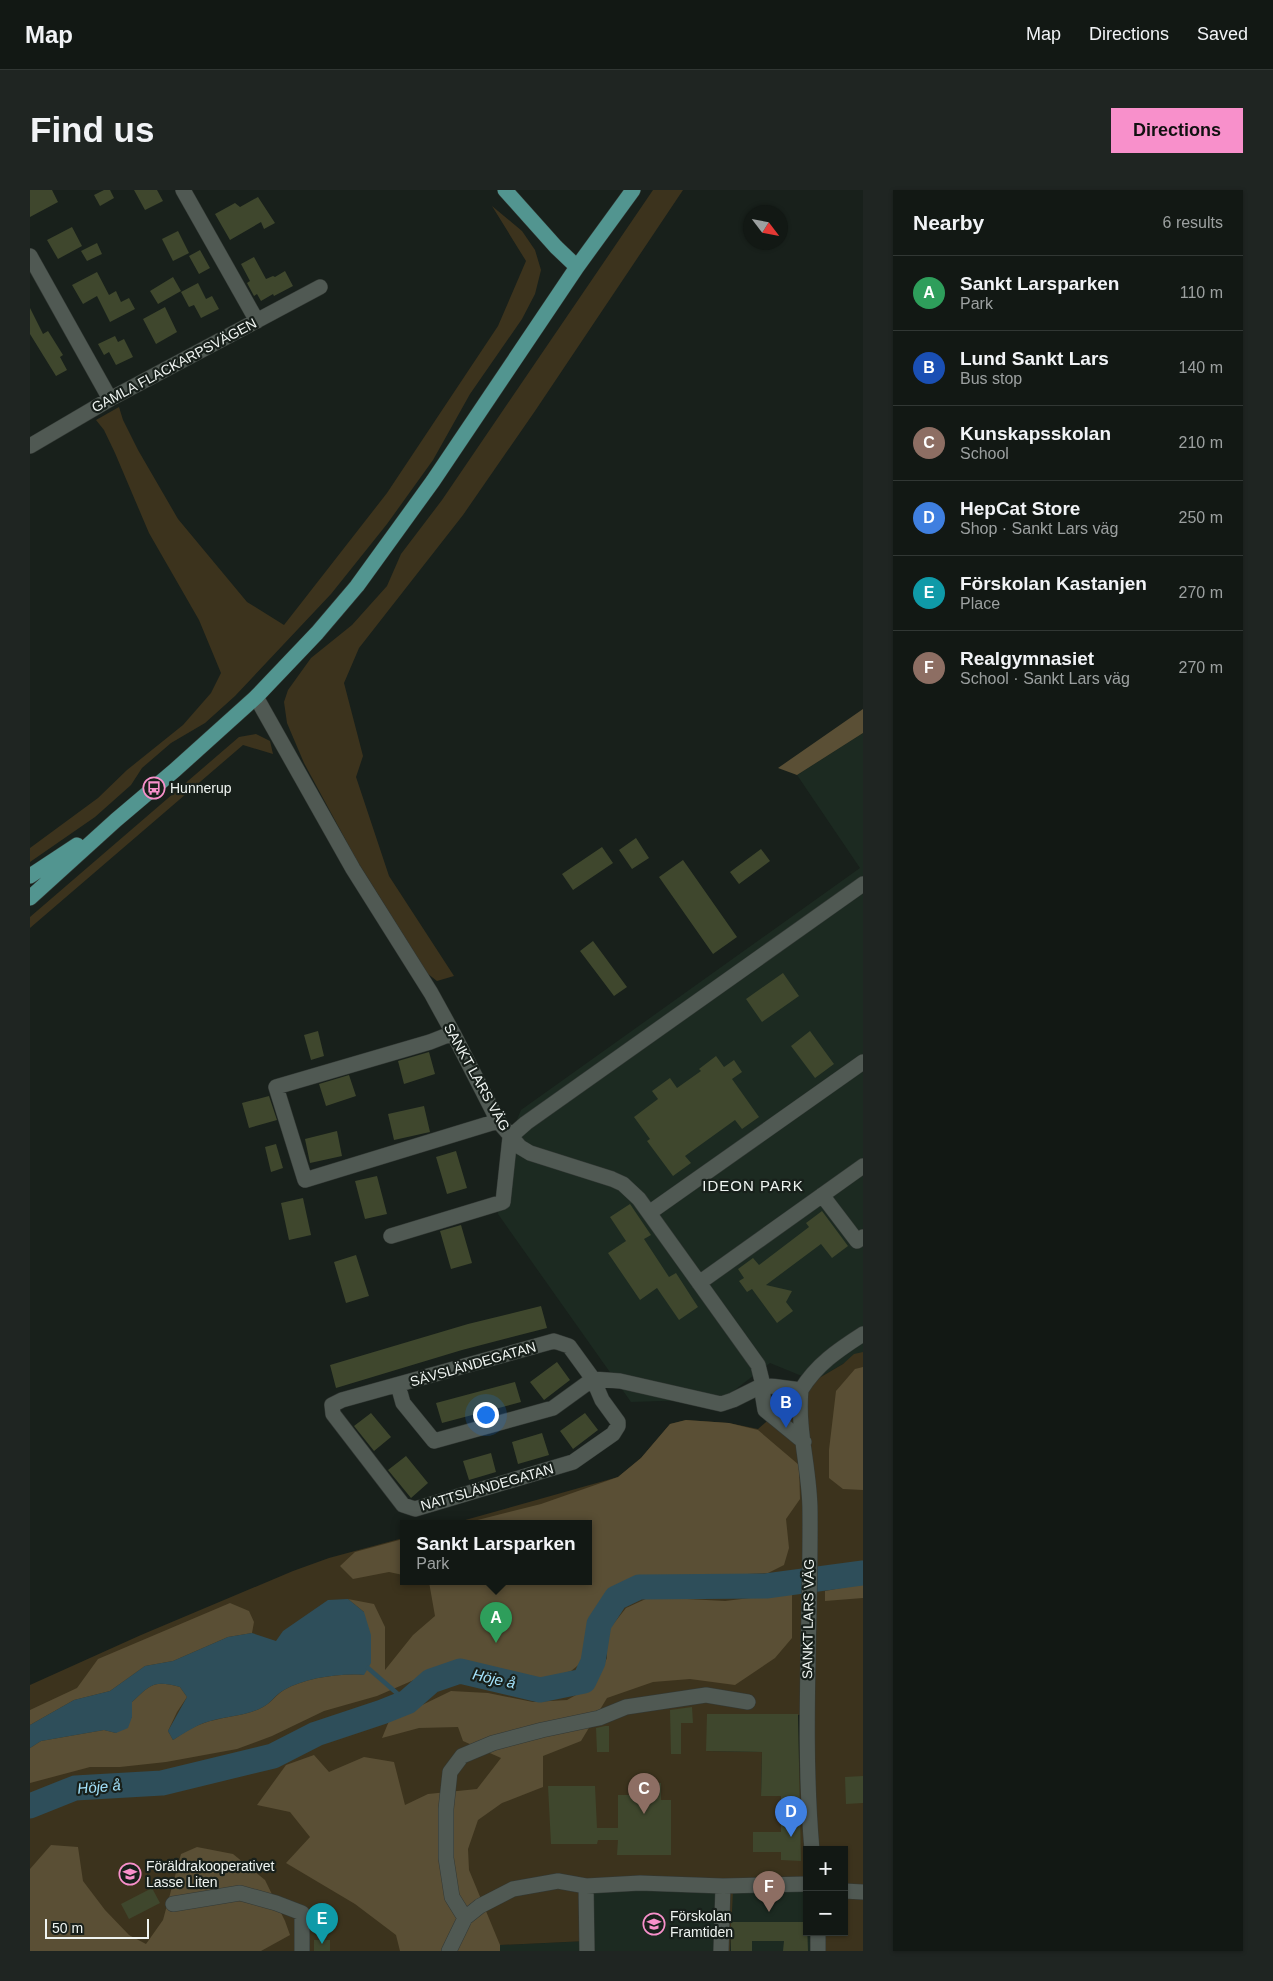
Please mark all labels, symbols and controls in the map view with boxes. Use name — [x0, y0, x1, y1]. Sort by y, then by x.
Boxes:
text: Map — [25, 21, 73, 48]
text: Map — [1026, 24, 1061, 44]
text: Directions — [1089, 24, 1169, 44]
text: Saved — [1197, 24, 1248, 44]
button: Directions — [1111, 108, 1243, 153]
text: Find us — [30, 110, 154, 149]
north arrow — [743, 205, 788, 250]
text: Nearby — [913, 211, 984, 234]
text: 6 results — [1163, 214, 1223, 231]
text: Sankt Larsparken — [960, 273, 1119, 294]
text: A — [923, 284, 935, 301]
text: 110 m — [1180, 284, 1223, 301]
text: Park — [960, 295, 993, 312]
street label: GAMLA FLACKARPSVÄGEN — [89, 315, 259, 415]
text: Lund Sankt Lars — [960, 348, 1109, 369]
text: B — [923, 359, 935, 376]
text: 140 m — [1179, 359, 1223, 376]
text: Bus stop — [960, 370, 1022, 387]
text: Kunskapsskolan — [960, 423, 1111, 444]
text: C — [923, 434, 935, 451]
text: 210 m — [1179, 434, 1223, 451]
text: School — [960, 445, 1009, 462]
text: HepCat Store — [960, 498, 1080, 519]
text: D — [923, 509, 935, 526]
text: 250 m — [1179, 509, 1223, 526]
text: Shop · Sankt Lars väg — [960, 520, 1118, 537]
text: Förskolan Kastanjen — [960, 573, 1147, 594]
text: E — [924, 584, 934, 601]
text: 270 m — [1179, 584, 1223, 601]
text: Place — [960, 595, 1000, 612]
text: Realgymnasiet — [960, 648, 1094, 669]
text: F — [924, 659, 934, 676]
text: 270 m — [1179, 659, 1223, 676]
text: School · Sankt Lars väg — [960, 670, 1130, 687]
bus stop icon: Hunnerup — [142, 776, 166, 800]
place label: Hunnerup — [170, 780, 232, 796]
street label: SANKT LARS VÄG — [441, 1020, 513, 1134]
district label: IDEON PARK — [702, 1177, 804, 1194]
street label: SÄVSLÄNDEGATAN — [408, 1338, 538, 1390]
pin: B — [770, 1387, 802, 1428]
your location — [473, 1402, 499, 1428]
street label: NATTSLÄNDEGATAN — [419, 1460, 555, 1514]
popup — [400, 1520, 592, 1585]
text: Sankt Larsparken — [416, 1533, 576, 1554]
text: Park — [416, 1555, 449, 1572]
street label: SANKT LARS VÄG — [799, 1559, 817, 1679]
pin: A — [480, 1602, 512, 1643]
water label: Höje å — [471, 1665, 517, 1692]
pin: C — [628, 1773, 660, 1814]
water label: Höje å — [77, 1776, 121, 1797]
pin: D — [775, 1796, 807, 1837]
map controls — [803, 1846, 848, 1936]
button: + — [803, 1846, 848, 1891]
place label: Föräldrakooperativet Lasse Liten — [146, 1858, 275, 1890]
school or university icon: Föräldrakooperativet Lasse Liten — [118, 1862, 142, 1886]
pin: F — [753, 1871, 785, 1912]
button: − — [803, 1891, 848, 1936]
pin: E — [306, 1903, 338, 1944]
place label: Förskolan Framtiden — [670, 1908, 733, 1940]
school or university icon: Förskolan Framtiden — [642, 1912, 666, 1936]
scale bar — [45, 1916, 149, 1939]
text: 50 m — [52, 1920, 83, 1936]

